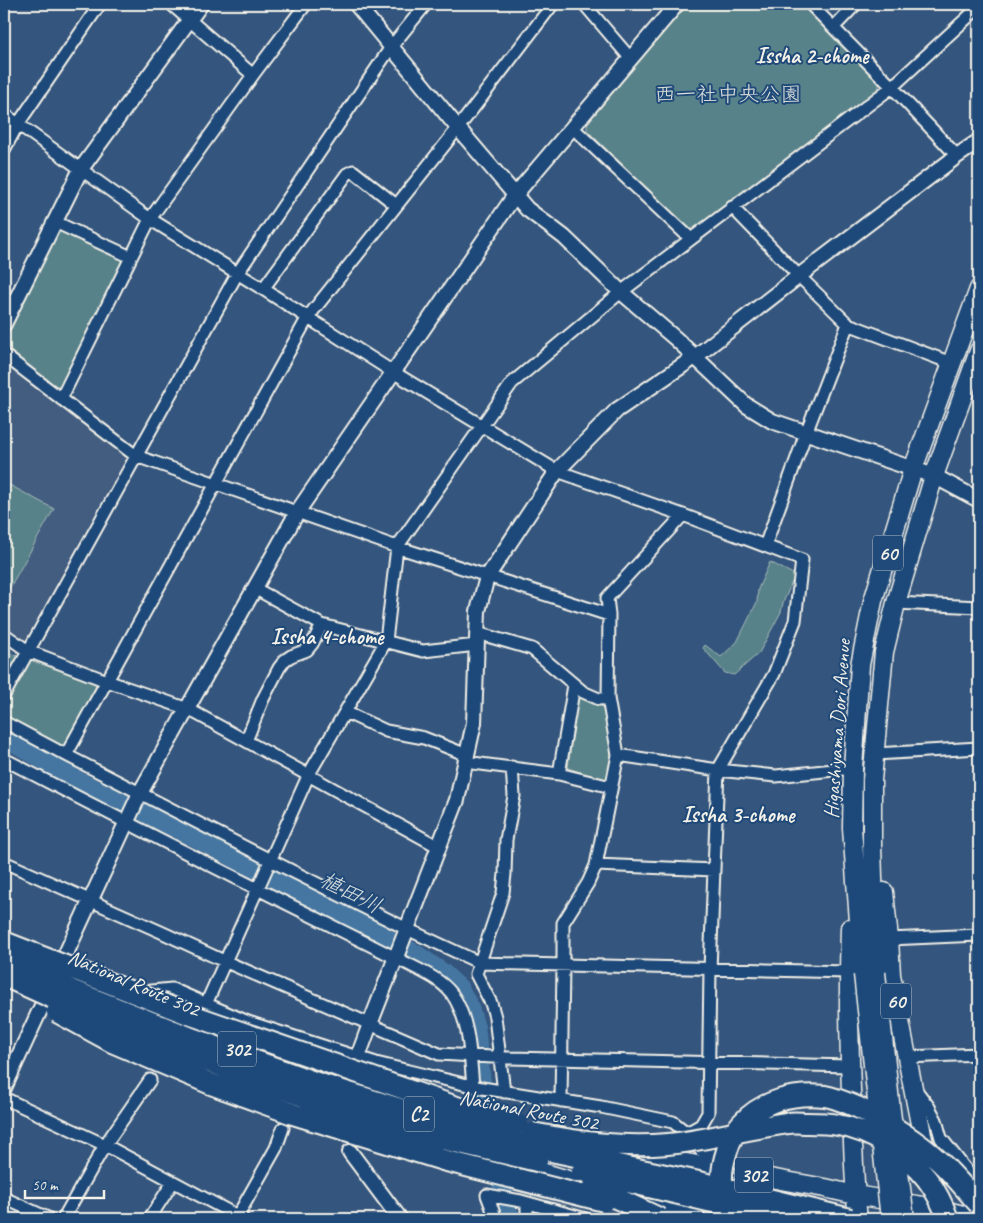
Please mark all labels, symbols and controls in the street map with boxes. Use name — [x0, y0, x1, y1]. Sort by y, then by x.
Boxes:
district label: Issha 2-chome — [756, 42, 870, 70]
park label: 西一社中央公園 — [655, 81, 802, 107]
road number: 60 — [873, 536, 903, 570]
district label: Issha 4-chome — [271, 623, 385, 651]
street label: Higashiyama Dori Avenue — [818, 636, 856, 819]
district label: Issha 3-chome — [682, 801, 796, 829]
water label: 植田川 — [315, 865, 386, 920]
street label: National Route 302 — [64, 944, 205, 1023]
road number: 60 — [881, 984, 911, 1018]
road number: 302 — [218, 1032, 256, 1066]
street label: National Route 302 — [457, 1084, 602, 1136]
road number: C2 — [404, 1096, 434, 1132]
road number: 302 — [735, 1158, 773, 1192]
scale bar — [25, 1168, 104, 1200]
text: 50 m — [32, 1176, 59, 1195]

